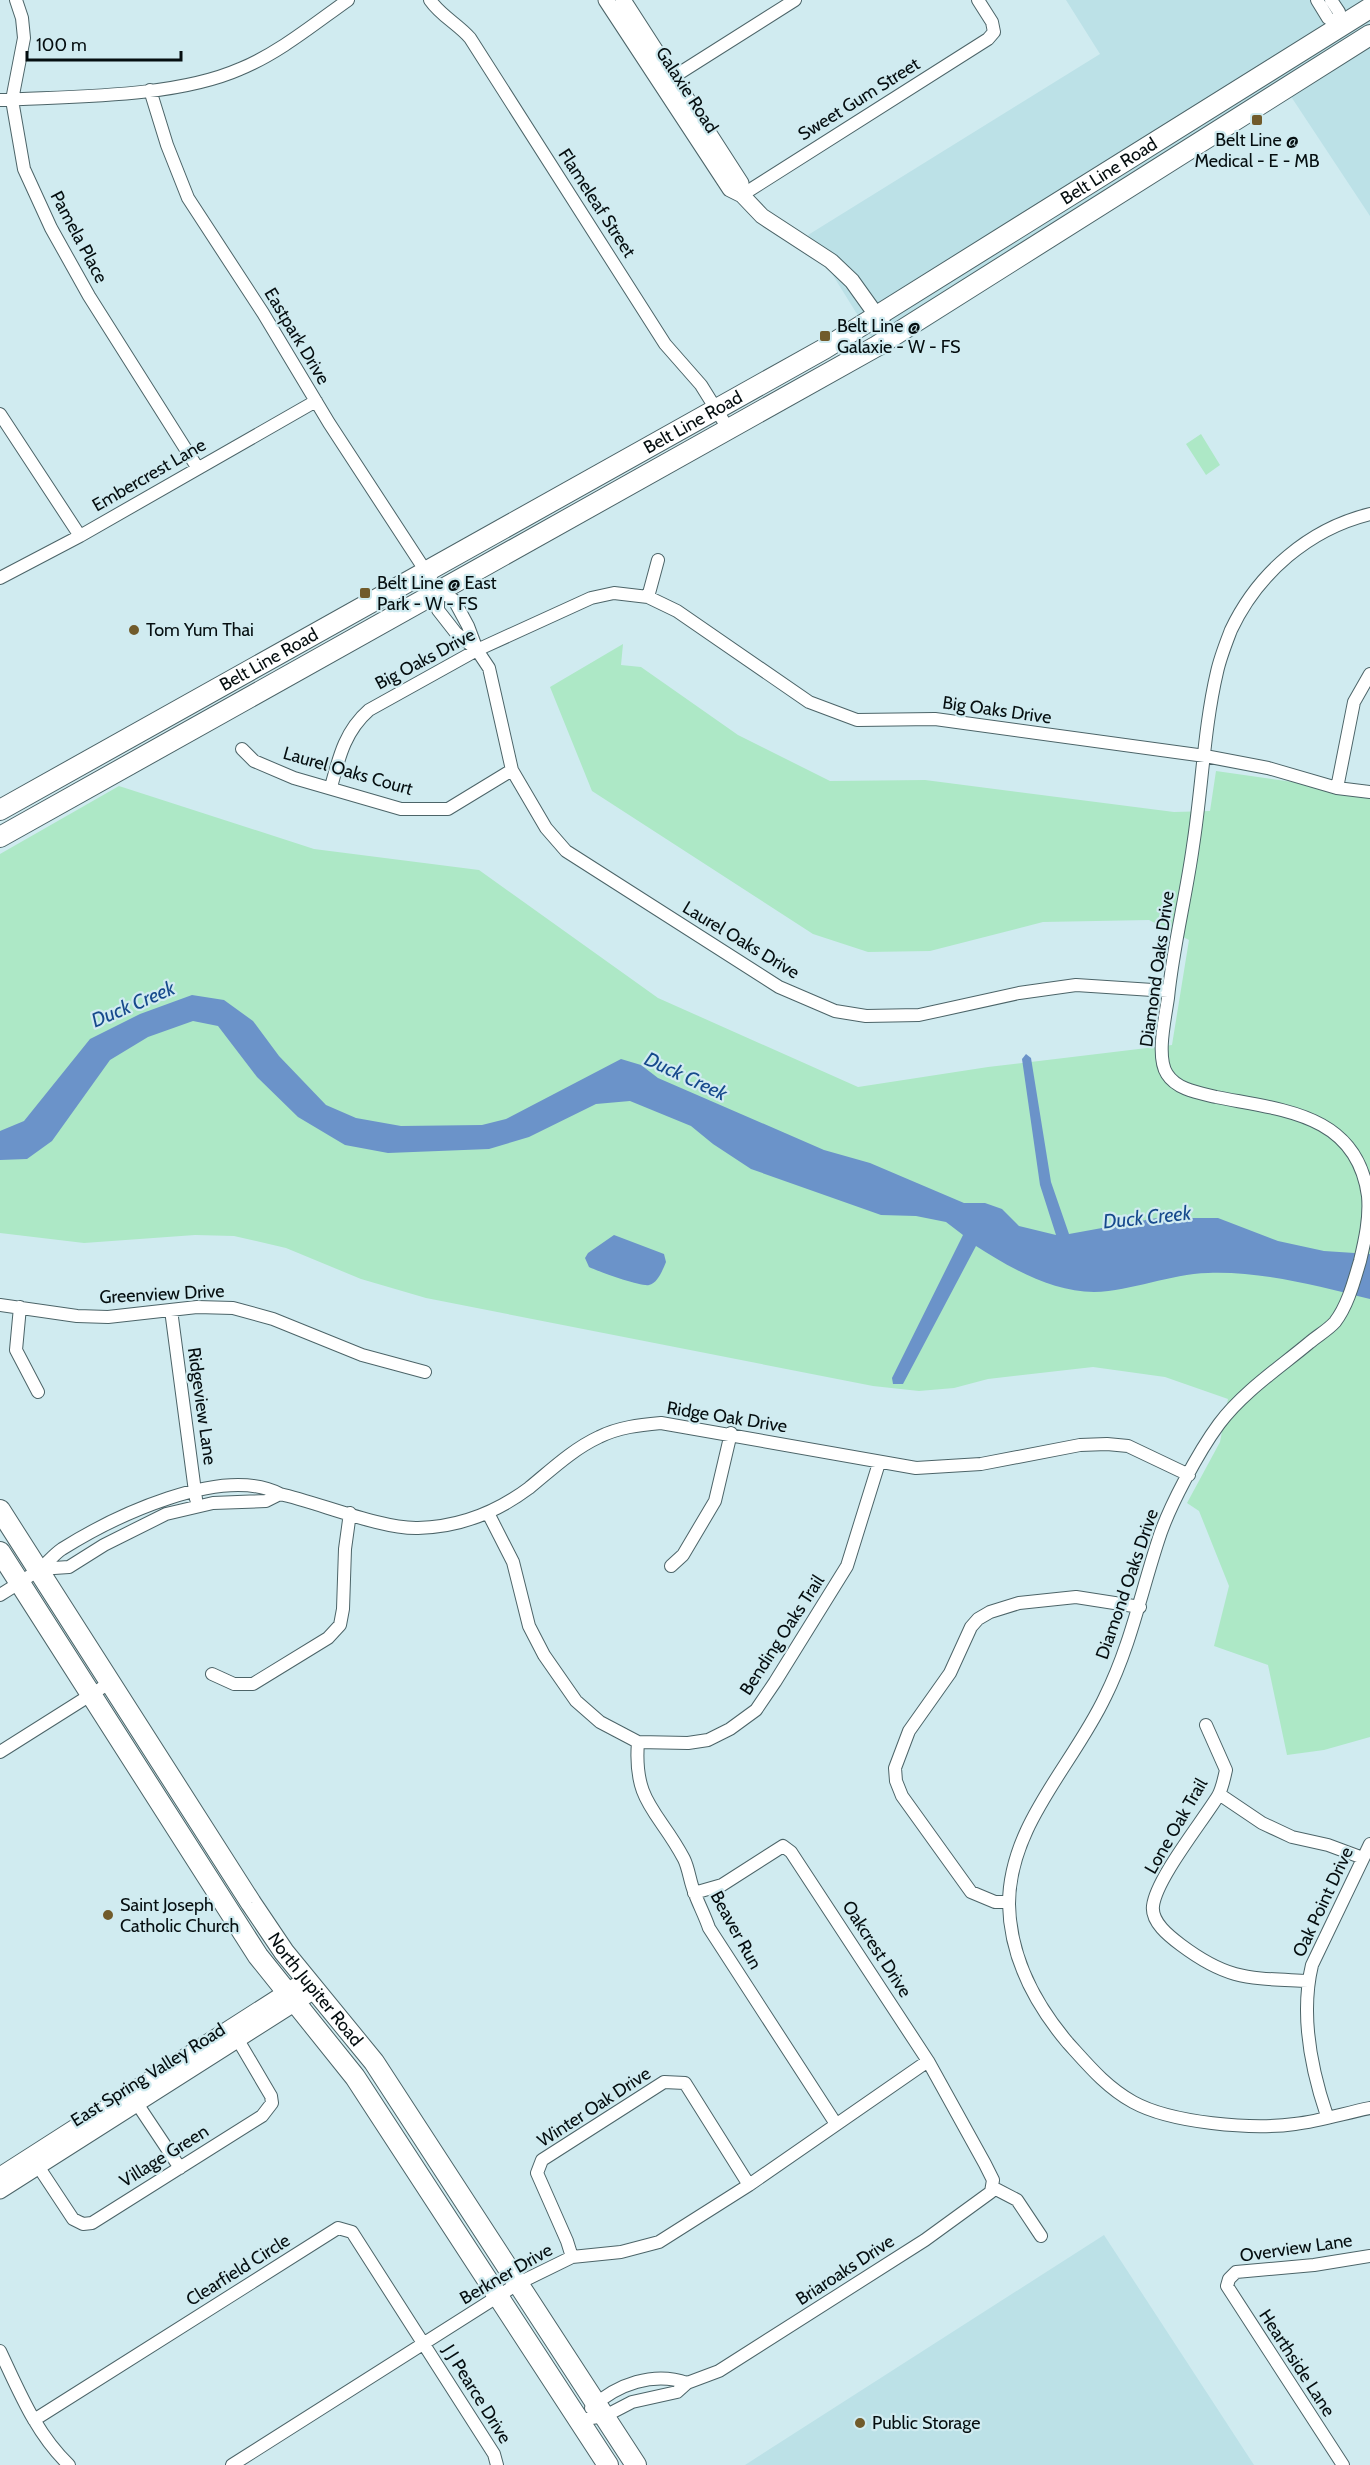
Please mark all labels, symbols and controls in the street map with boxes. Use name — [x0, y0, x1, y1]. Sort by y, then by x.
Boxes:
scale bar — [27, 24, 182, 62]
text: 100 m — [36, 34, 87, 56]
street label: Galaxie Road — [651, 43, 723, 137]
street label: Sweet Gum Street — [794, 53, 924, 145]
marker: Belt Line @ Medical - E - MB — [1250, 113, 1264, 127]
place label: Belt Line @ Medical - E - MB — [1194, 129, 1320, 172]
street label: Belt Line Road — [1057, 133, 1161, 209]
street label: Flameleaf Street — [554, 144, 640, 262]
street label: Pamela Place — [46, 187, 112, 287]
street label: Eastpark Drive — [260, 284, 334, 388]
place label: Belt Line @ Galaxie - W - FS — [837, 315, 961, 358]
marker: Belt Line @ Galaxie - W - FS — [818, 329, 832, 343]
street label: Belt Line Road — [640, 386, 746, 459]
street label: Embercrest Lane — [88, 434, 210, 516]
place label: Belt Line @ East Park - W - FS — [377, 572, 497, 615]
marker: Belt Line @ East Park - W - FS — [358, 586, 372, 600]
place label: Tom Yum Thai — [146, 619, 254, 641]
marker: Tom Yum Thai — [127, 623, 141, 637]
street label: Belt Line Road — [216, 623, 322, 696]
street label: Big Oaks Drive — [371, 624, 479, 694]
street label: Big Oaks Drive — [941, 691, 1053, 729]
street label: Laurel Oaks Court — [281, 742, 415, 800]
street label: Diamond Oaks Drive — [1135, 889, 1179, 1049]
street label: Laurel Oaks Drive — [679, 896, 803, 984]
water label: Duck Creek — [88, 975, 180, 1032]
water label: Duck Creek — [641, 1046, 732, 1106]
water label: Duck Creek — [1102, 1200, 1194, 1234]
street label: Greenview Drive — [99, 1280, 225, 1308]
street label: Ridgeview Lane — [183, 1346, 221, 1466]
street label: Ridge Oak Drive — [665, 1397, 789, 1437]
street label: Diamond Oaks Drive — [1091, 1506, 1163, 1662]
street label: Bending Oaks Trail — [735, 1570, 830, 1699]
street label: Lone Oak Trail — [1140, 1774, 1213, 1878]
street label: Oak Point Drive — [1288, 1844, 1358, 1960]
street label: Beaver Run — [706, 1887, 766, 1973]
place label: Saint Joseph Catholic Church — [120, 1894, 239, 1937]
street label: Oakcrest Drive — [838, 1897, 916, 2001]
marker: Saint Joseph Catholic Church — [101, 1908, 115, 1922]
street label: North Jupiter Road — [263, 1928, 368, 2051]
street label: East Spring Valley Road — [67, 2019, 229, 2131]
street label: Winter Oak Drive — [533, 2062, 655, 2152]
street label: Village Green — [115, 2120, 213, 2192]
street label: Clearfield Circle — [182, 2229, 294, 2311]
street label: Overview Lane — [1238, 2229, 1354, 2267]
street label: Briaroaks Drive — [792, 2230, 898, 2310]
street label: Berkner Drive — [456, 2239, 556, 2309]
street label: Hearthside Lane — [1254, 2305, 1340, 2421]
street label: J J Pearce Drive — [437, 2340, 516, 2447]
place label: Public Storage — [872, 2412, 980, 2434]
marker: Public Storage — [853, 2416, 867, 2430]

